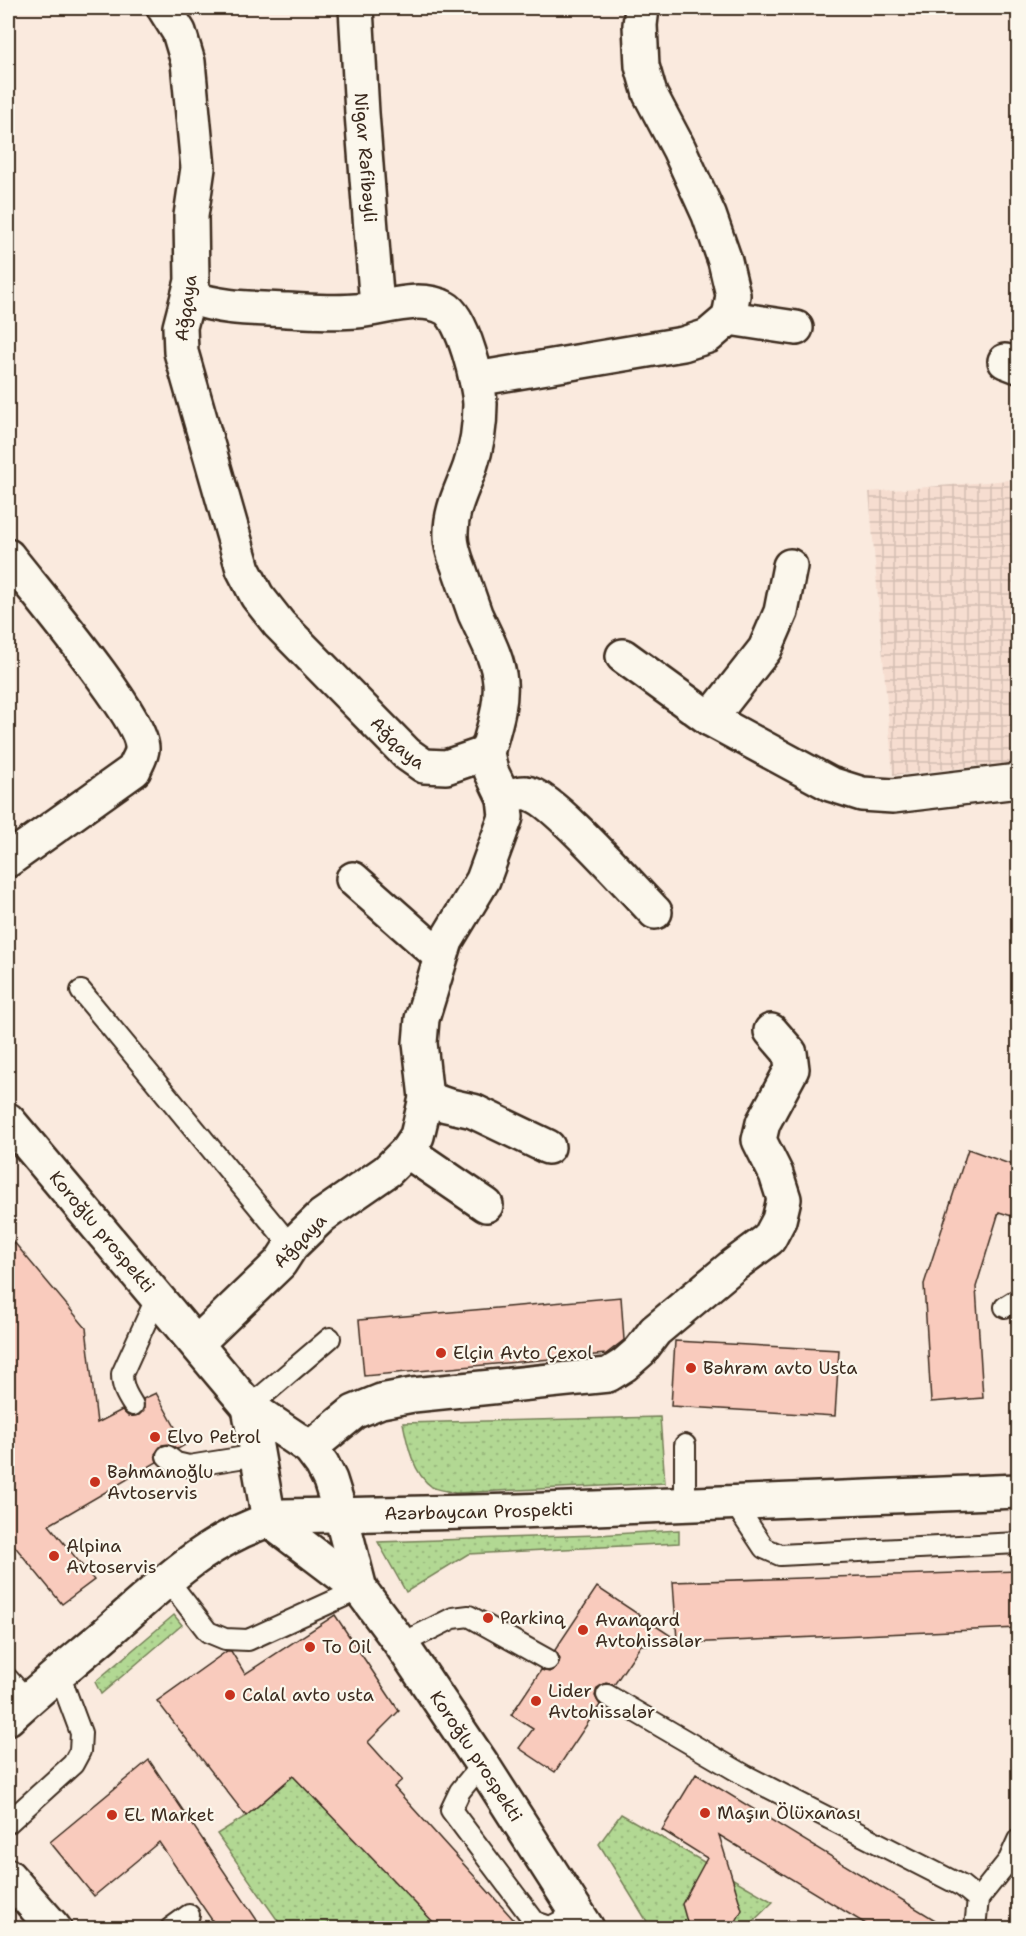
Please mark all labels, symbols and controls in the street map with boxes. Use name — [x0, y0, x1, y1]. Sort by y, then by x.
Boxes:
street label: Nigar Rəfibəyli — [349, 92, 382, 224]
street label: Ağqaya — [169, 273, 203, 343]
street label: Ağqaya — [365, 711, 430, 775]
street label: Koroğlu prospekti — [44, 1166, 160, 1298]
street label: Ağqaya — [268, 1209, 332, 1273]
place label: Elçin Avto Çexol — [453, 1341, 593, 1365]
marker: Elçin Avto Çexol — [434, 1346, 448, 1360]
place label: Bəhrəm avto Usta — [703, 1356, 857, 1380]
marker: Bəhrəm avto Usta — [684, 1361, 698, 1375]
place label: Elvo Petrol — [167, 1425, 261, 1449]
marker: Elvo Petrol — [148, 1430, 162, 1444]
place label: Bəhmanoğlu Avtoservis — [107, 1460, 213, 1505]
marker: Bəhmanoğlu Avtoservis — [88, 1475, 102, 1489]
street label: Azərbaycan Prospekti — [384, 1497, 574, 1526]
place label: Alpina Avtoservis — [66, 1534, 157, 1579]
marker: Alpina Avtoservis — [47, 1549, 61, 1563]
place label: Parkinq — [500, 1606, 566, 1630]
place label: Avanqard Avtohissələr — [595, 1608, 702, 1653]
marker: Parkinq — [481, 1611, 495, 1625]
marker: Avanqard Avtohissələr — [576, 1623, 590, 1637]
place label: To Oil — [322, 1635, 372, 1659]
marker: To Oil — [303, 1640, 317, 1654]
place label: Lider Avtohissələr — [548, 1679, 655, 1724]
place label: Calal avto usta — [242, 1683, 374, 1707]
street label: Koroğlu prospekti — [424, 1686, 528, 1826]
marker: Calal avto usta — [223, 1688, 237, 1702]
marker: Lider Avtohissələr — [529, 1694, 543, 1708]
place label: Maşın Ölüxanası — [717, 1801, 861, 1825]
place label: EL Market — [124, 1803, 215, 1827]
marker: Maşın Ölüxanası — [698, 1806, 712, 1820]
marker: EL Market — [105, 1808, 119, 1822]

